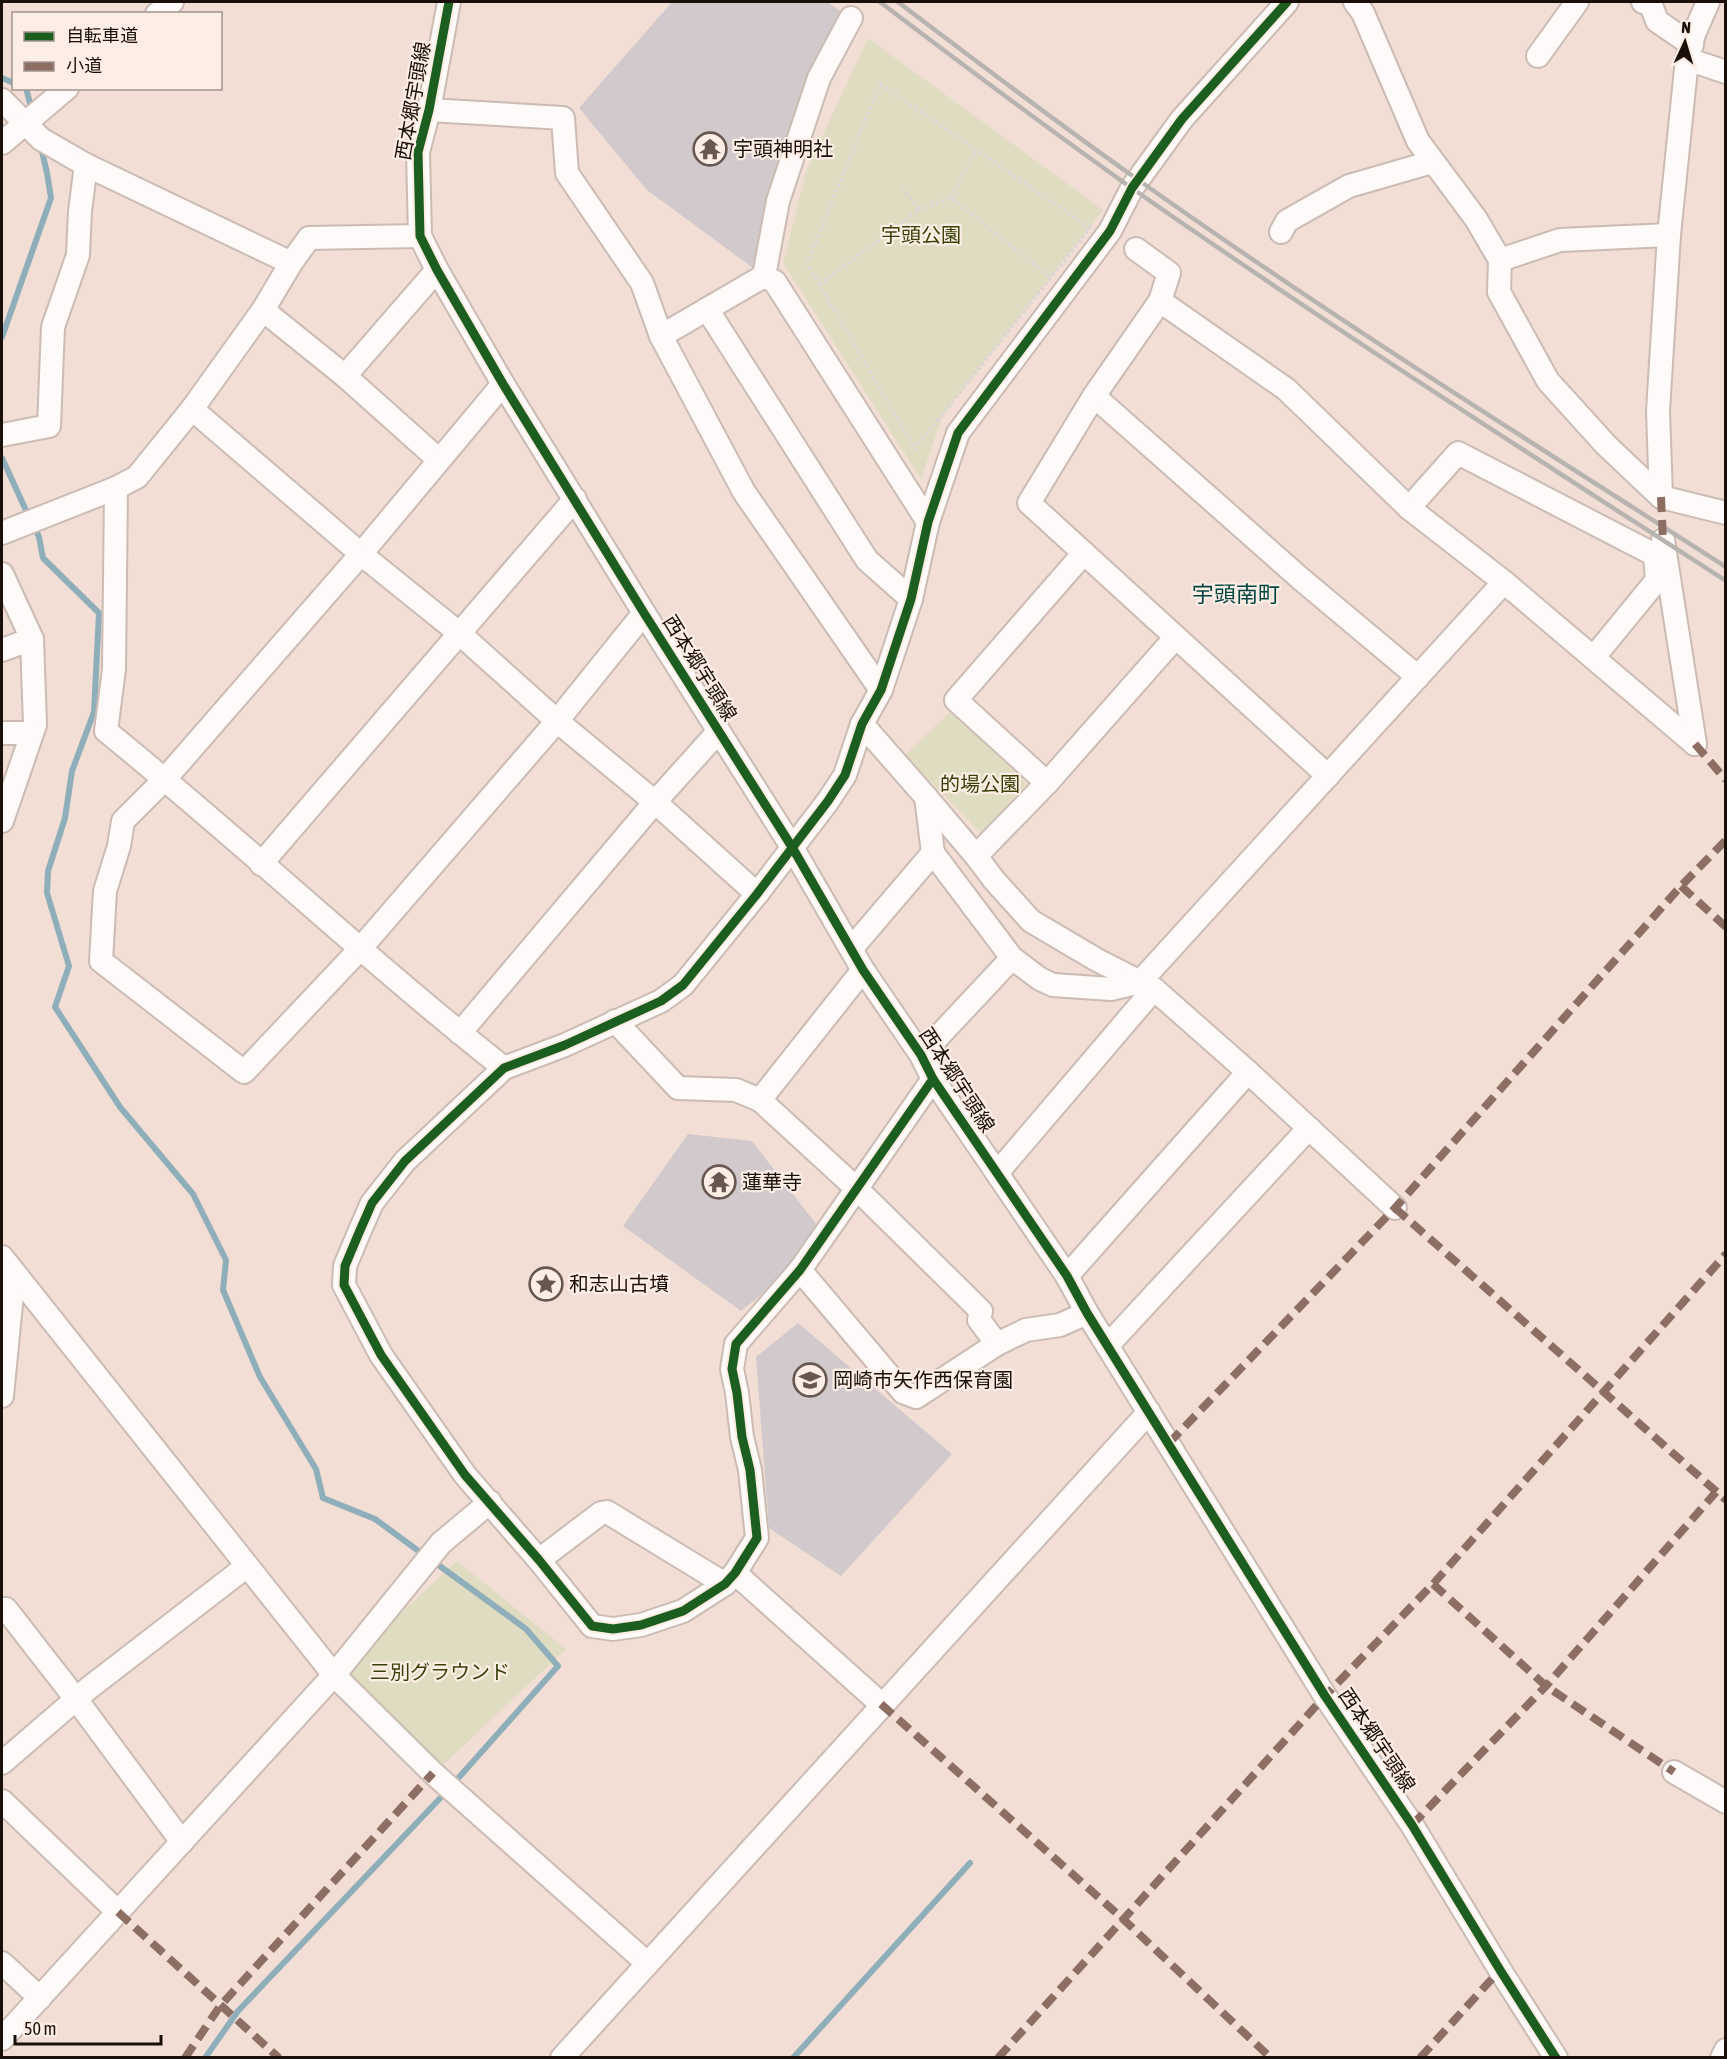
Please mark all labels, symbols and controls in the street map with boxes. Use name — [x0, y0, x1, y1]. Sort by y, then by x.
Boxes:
legend — [12, 12, 222, 90]
north arrow — [1655, 12, 1715, 72]
text: N — [1681, 18, 1691, 36]
text: 自転車道 — [66, 25, 138, 46]
street label: 西本郷宇頭線 — [391, 40, 434, 162]
text: 小道 — [66, 55, 102, 76]
temple icon: 宇頭神明社 — [692, 131, 728, 167]
place label: 宇頭神明社 — [733, 137, 833, 160]
park label: 宇頭公園 — [881, 223, 961, 246]
district label: 宇頭南町 — [1192, 581, 1280, 607]
street label: 西本郷宇頭線 — [659, 611, 742, 725]
park label: 的場公園 — [940, 772, 1020, 795]
street label: 西本郷宇頭線 — [915, 1023, 1000, 1136]
temple icon: 蓮華寺 — [701, 1164, 737, 1200]
place label: 蓮華寺 — [742, 1170, 802, 1193]
place icon: 和志山古墳 — [528, 1266, 564, 1302]
place label: 和志山古墳 — [569, 1272, 669, 1295]
school or university icon: 岡崎市矢作西保育園 — [792, 1362, 828, 1398]
place label: 岡崎市矢作西保育園 — [833, 1368, 1013, 1391]
park label: 三別グラウンド — [370, 1660, 510, 1683]
street label: 西本郷宇頭線 — [1334, 1684, 1421, 1796]
scale bar — [15, 2008, 160, 2046]
text: 50 m — [24, 2018, 56, 2039]

